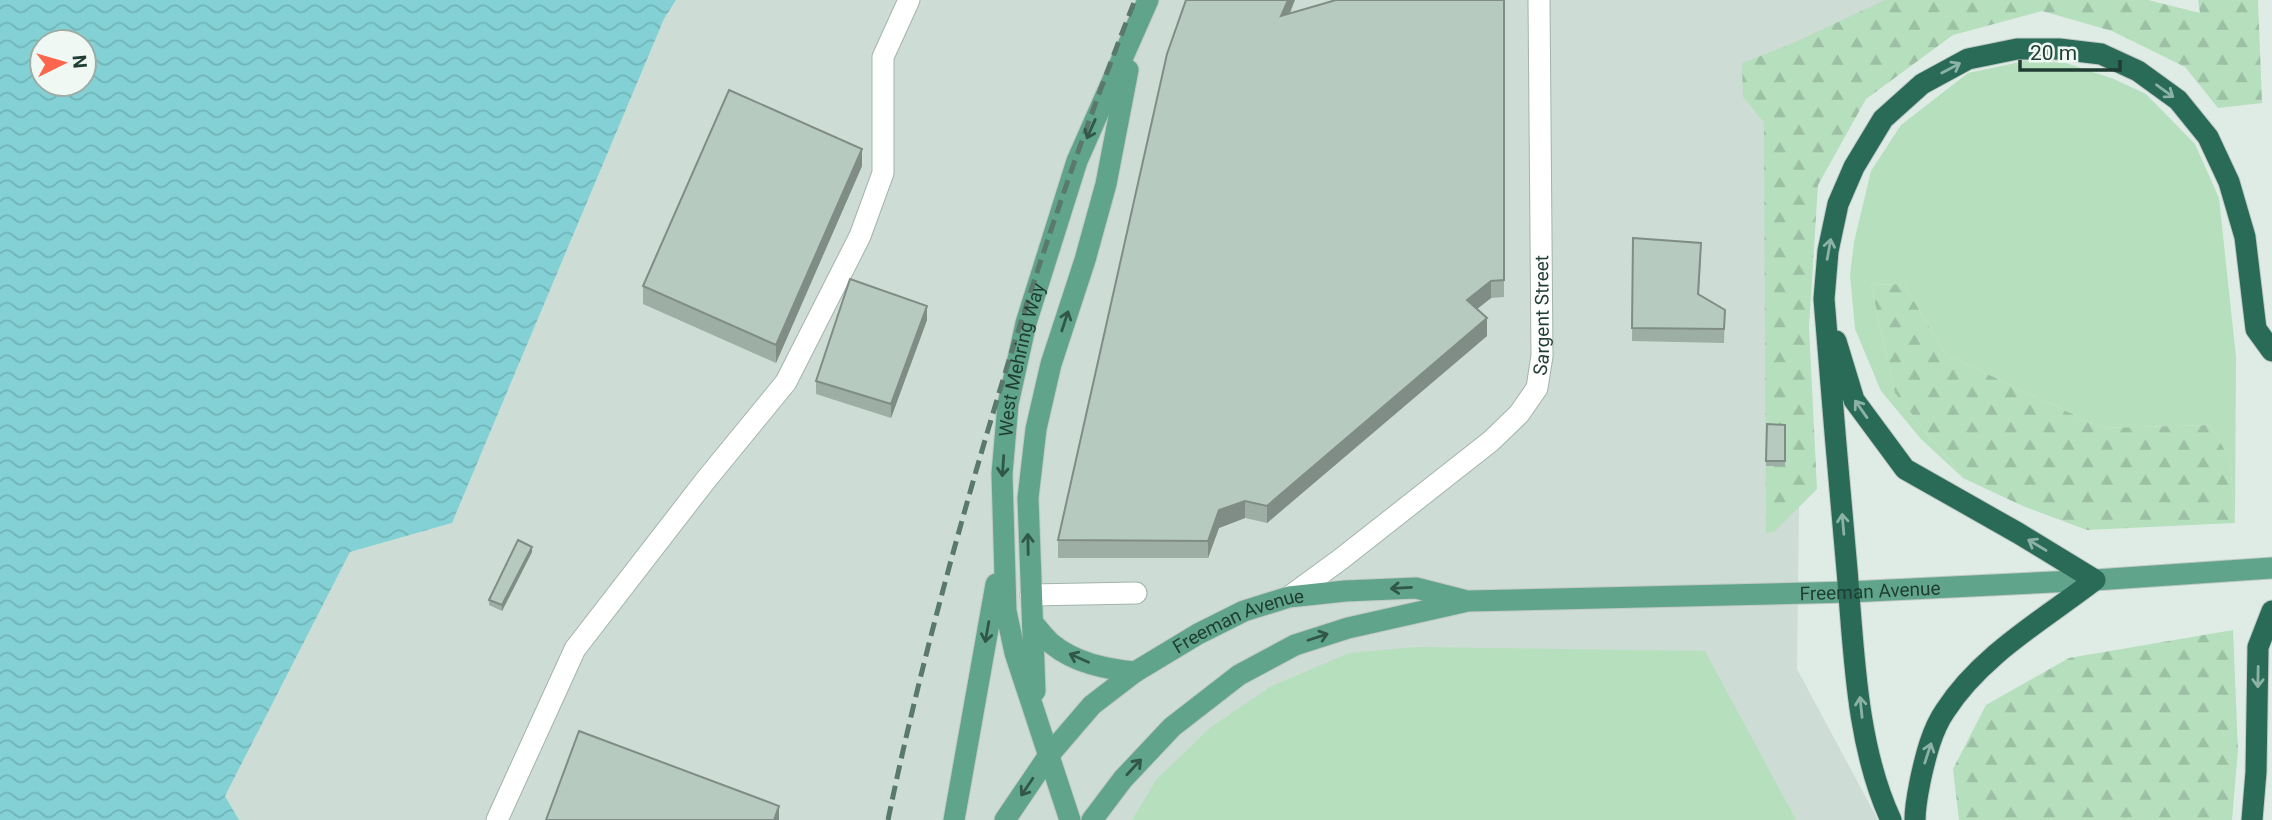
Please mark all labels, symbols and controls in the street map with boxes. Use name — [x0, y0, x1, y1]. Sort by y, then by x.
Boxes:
north arrow — [28, 28, 98, 98]
scale bar — [2020, 28, 2120, 72]
text: 20 m — [2030, 41, 2077, 65]
text: N — [67, 54, 91, 69]
one-way arrow — [1940, 61, 1961, 74]
one-way arrow — [2155, 83, 2174, 98]
one-way arrow — [1084, 118, 1097, 139]
one-way arrow — [1823, 238, 1836, 261]
street label: Sargent Street — [1528, 255, 1554, 377]
street label: West Mehring Way — [994, 280, 1049, 438]
one-way arrow — [1060, 310, 1073, 332]
one-way arrow — [1854, 400, 1868, 419]
one-way arrow — [996, 454, 1009, 476]
one-way arrow — [1836, 513, 1849, 536]
one-way arrow — [1022, 533, 1035, 556]
one-way arrow — [2028, 537, 2048, 551]
street label: Freeman Avenue — [1799, 576, 1941, 605]
one-way arrow — [1390, 582, 1413, 595]
street label: Freeman Avenue — [1168, 584, 1305, 658]
one-way arrow — [980, 620, 994, 643]
one-way arrow — [1307, 630, 1329, 643]
one-way arrow — [1068, 651, 1090, 664]
one-way arrow — [2251, 665, 2264, 688]
one-way arrow — [1854, 696, 1867, 719]
one-way arrow — [1923, 743, 1935, 765]
one-way arrow — [1126, 759, 1143, 776]
one-way arrow — [1020, 777, 1034, 796]

